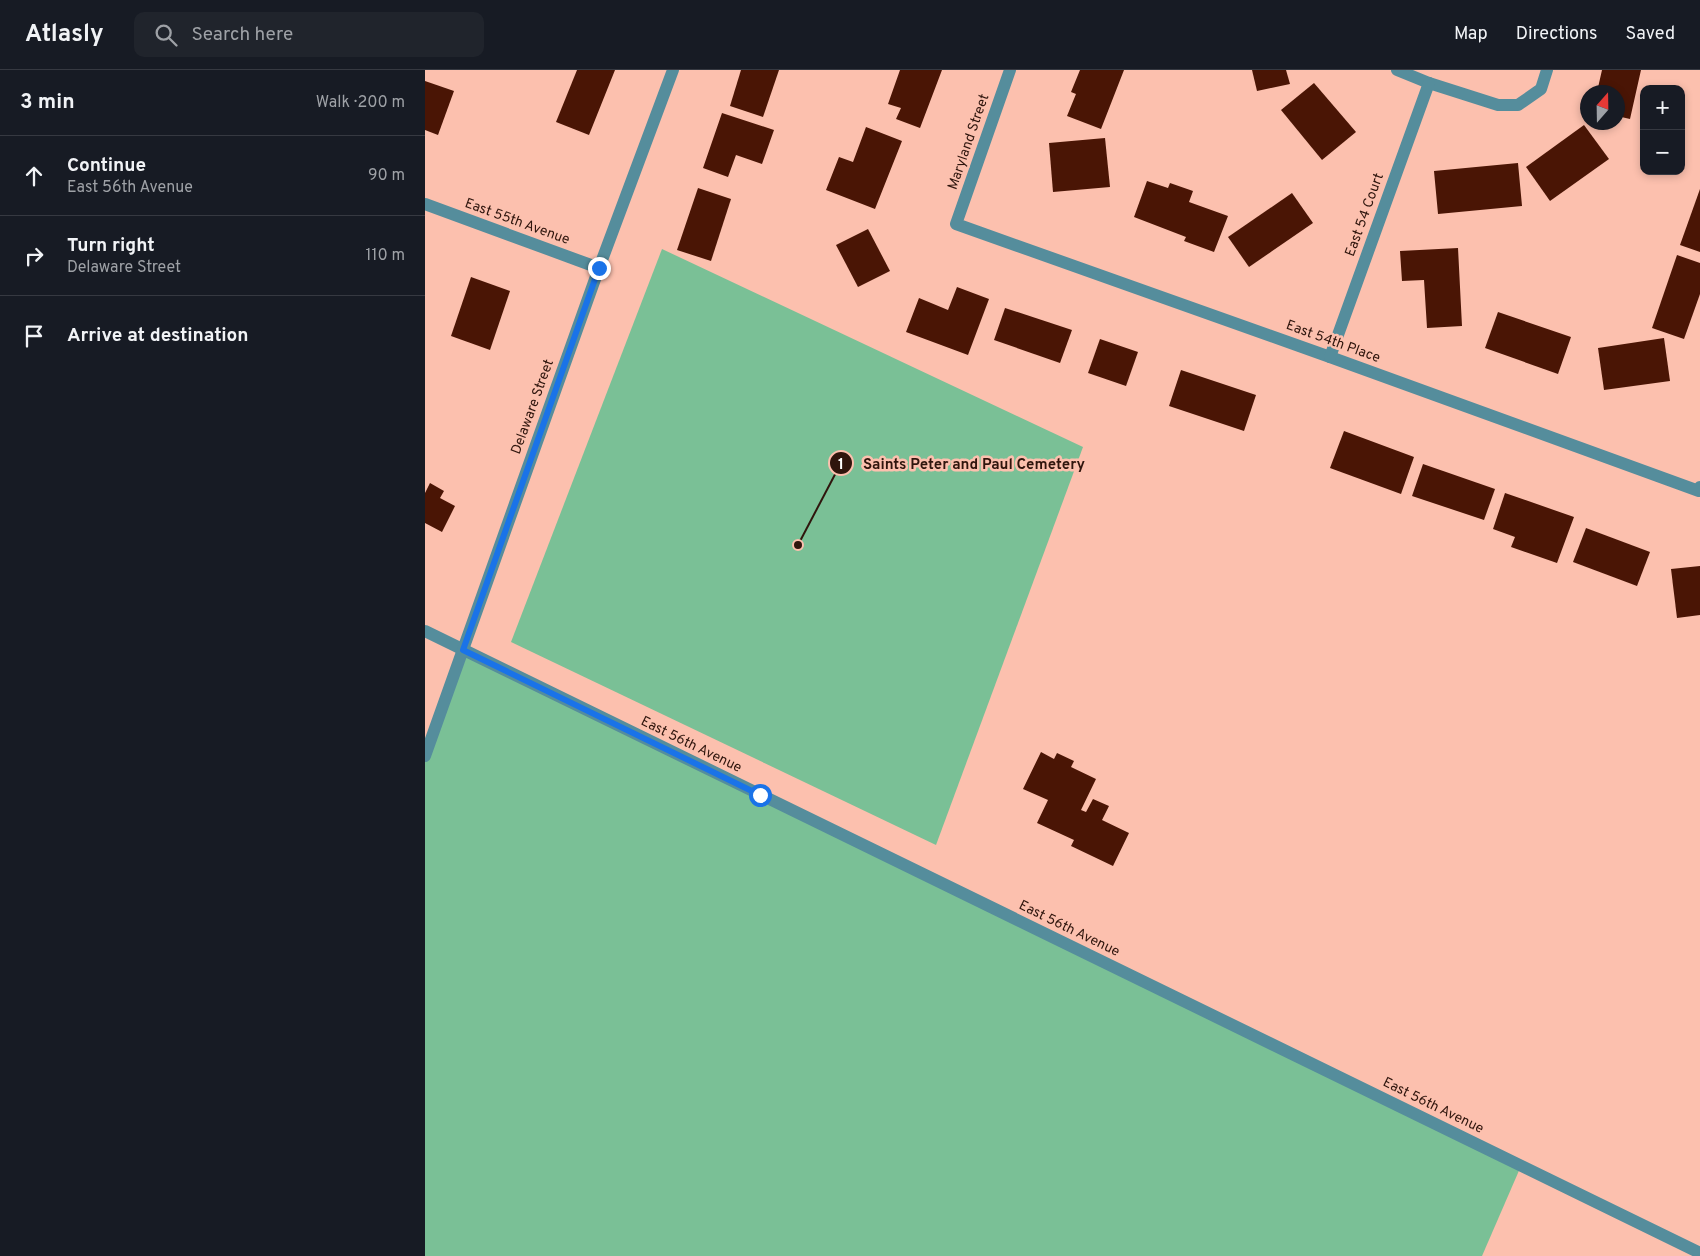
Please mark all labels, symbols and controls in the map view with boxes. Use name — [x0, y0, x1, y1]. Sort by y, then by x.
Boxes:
search box — [134, 12, 484, 57]
text: Atlasly — [25, 20, 104, 50]
icon: search — [152, 21, 180, 49]
text: Search here — [192, 23, 293, 47]
text: Map — [1454, 23, 1488, 46]
text: Directions — [1516, 23, 1598, 46]
text: Saved — [1626, 23, 1675, 46]
north arrow — [1580, 85, 1625, 130]
map controls — [1640, 85, 1685, 175]
button: + — [1640, 85, 1685, 130]
text: 3 min — [20, 89, 75, 116]
street label: Maryland Street — [945, 92, 993, 192]
text: Walk · 200 m — [316, 93, 405, 113]
button: − — [1640, 130, 1685, 175]
text: Continue — [67, 154, 146, 178]
icon: ahead — [20, 162, 48, 190]
text: 90 m — [368, 166, 405, 186]
street label: East 54 Court — [1342, 171, 1388, 259]
text: East 56th Avenue — [67, 178, 193, 198]
street label: East 55th Avenue — [462, 195, 572, 249]
text: Turn right — [67, 234, 155, 258]
icon: right — [20, 242, 48, 270]
text: 110 m — [365, 246, 405, 266]
route end — [588, 257, 611, 280]
text: Delaware Street — [67, 258, 181, 278]
street label: East 54th Place — [1283, 317, 1383, 367]
icon: arrive — [20, 322, 48, 350]
text: Arrive at destination — [67, 324, 248, 348]
street label: Delaware Street — [508, 357, 558, 457]
callout: Saints Peter and Paul Cemetery — [828, 448, 1095, 478]
text: 1 — [838, 456, 844, 475]
text: Saints Peter and Paul Cemetery — [863, 456, 1086, 475]
street label: East 56th Avenue — [638, 713, 744, 777]
route start — [749, 784, 772, 807]
street label: East 56th Avenue — [1016, 897, 1122, 961]
street label: East 56th Avenue — [1380, 1074, 1486, 1138]

